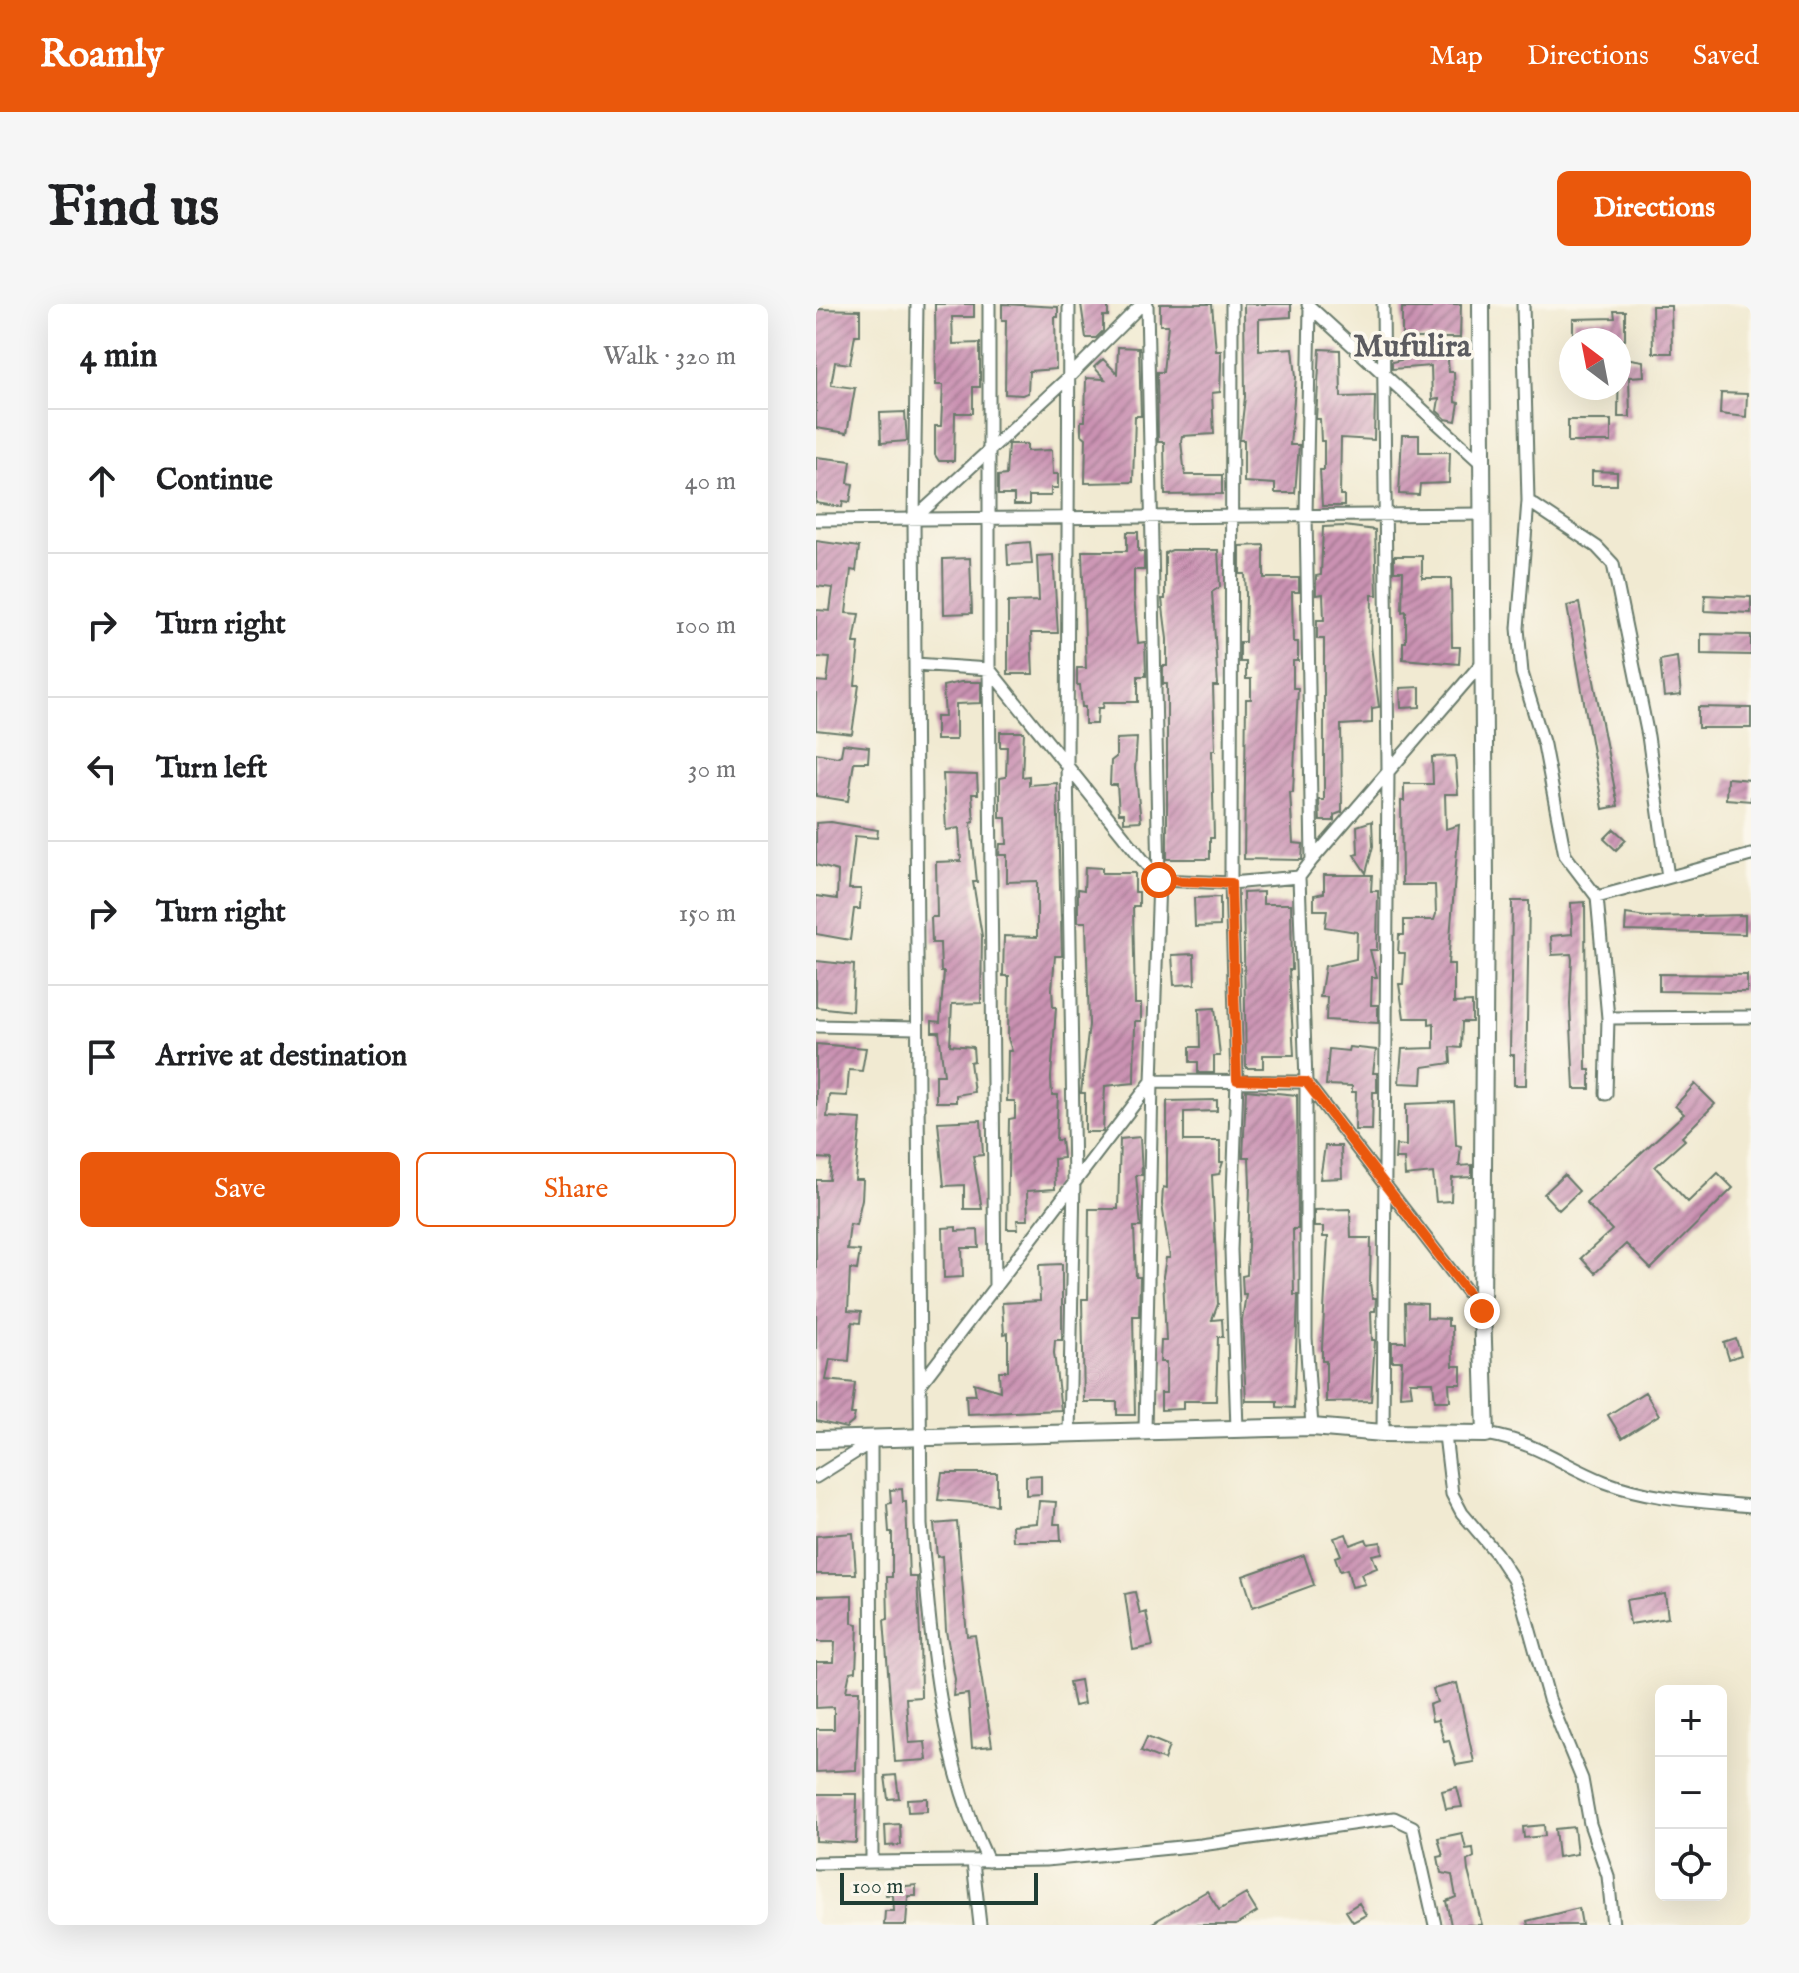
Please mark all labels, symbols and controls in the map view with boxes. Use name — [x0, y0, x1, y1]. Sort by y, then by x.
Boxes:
text: Roamly — [40, 32, 164, 80]
text: Map — [1429, 39, 1483, 74]
text: Directions — [1527, 39, 1649, 74]
text: Saved — [1693, 39, 1759, 74]
button: Directions — [1557, 171, 1751, 246]
text: Find us — [48, 173, 219, 244]
district label: Mufulira — [1353, 327, 1472, 368]
north arrow — [1559, 328, 1631, 400]
text: 4 min — [80, 335, 158, 378]
text: Walk · 320 m — [603, 340, 736, 373]
icon: ahead — [80, 459, 124, 503]
text: Continue — [156, 462, 273, 500]
text: 40 m — [685, 465, 736, 498]
icon: right — [80, 603, 124, 647]
text: Turn right — [156, 606, 286, 644]
text: 100 m — [675, 609, 736, 642]
icon: left — [80, 747, 124, 791]
text: Turn left — [156, 750, 267, 788]
text: 30 m — [688, 753, 736, 786]
route start — [1141, 862, 1177, 898]
icon: right — [80, 891, 124, 935]
text: Turn right — [156, 894, 286, 932]
text: 150 m — [678, 897, 736, 930]
icon: arrive — [80, 1035, 124, 1079]
text: Arrive at destination — [156, 1038, 407, 1076]
button: Save — [80, 1152, 400, 1227]
button: Share — [416, 1152, 736, 1227]
route end — [1464, 1293, 1500, 1329]
map controls — [1655, 1685, 1727, 1901]
button: + — [1655, 1685, 1727, 1757]
button: − — [1655, 1757, 1727, 1829]
button: locate — [1655, 1829, 1727, 1901]
scale bar — [840, 1869, 1038, 1905]
text: 100 m — [852, 1873, 904, 1901]

